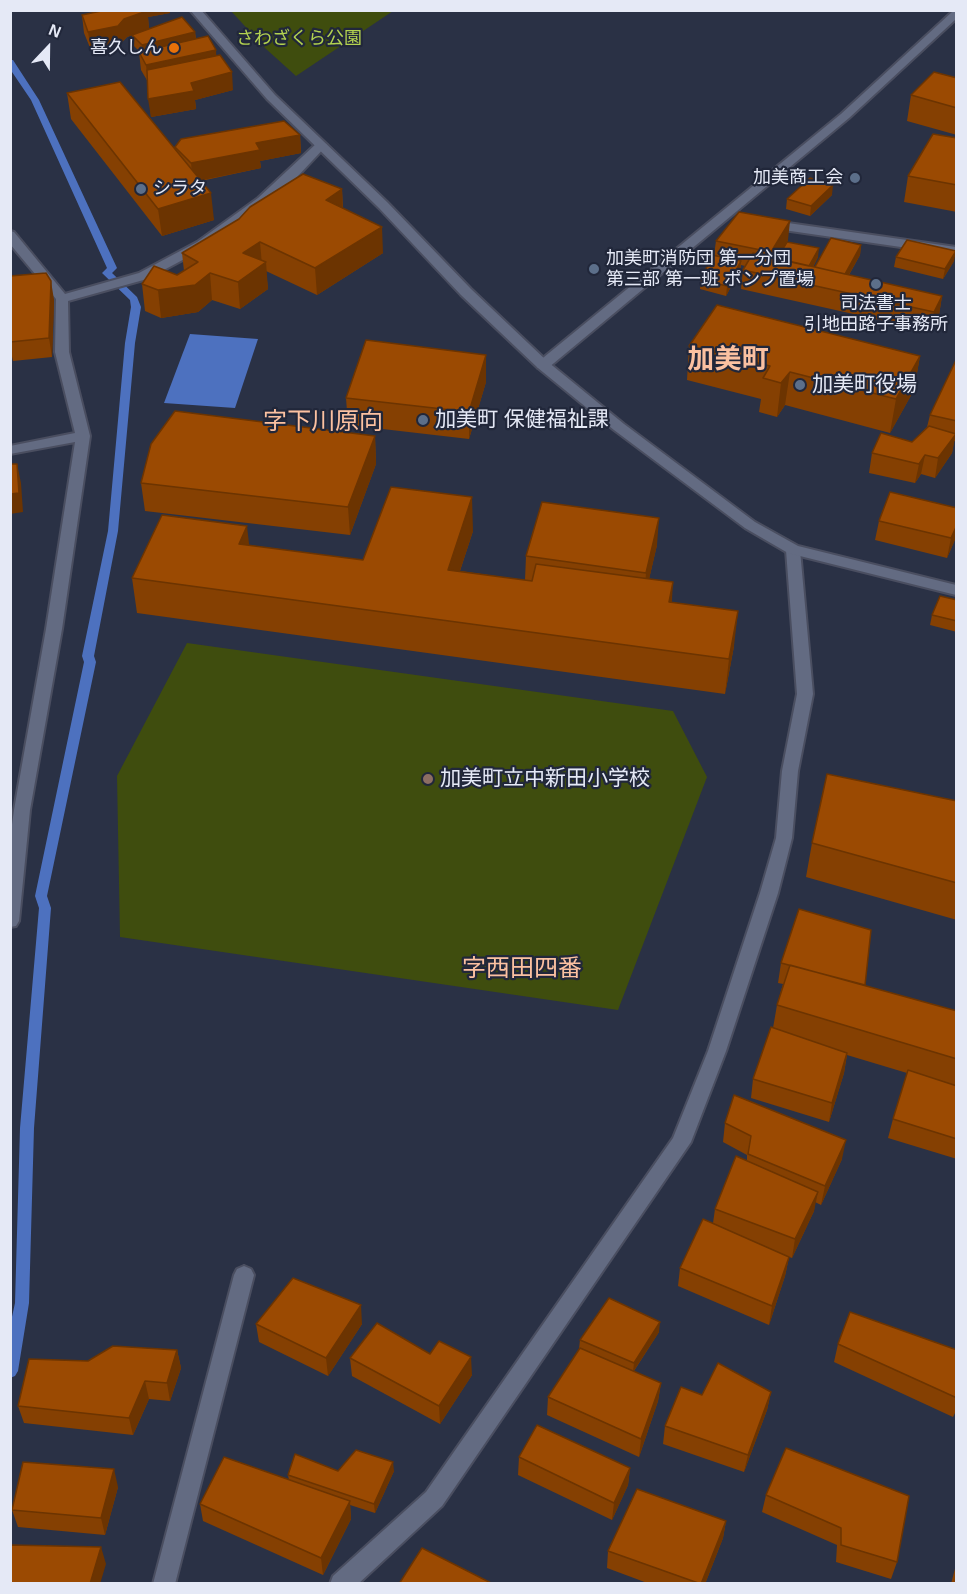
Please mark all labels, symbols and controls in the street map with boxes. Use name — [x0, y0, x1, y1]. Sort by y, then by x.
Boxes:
north arrow — [18, 18, 78, 78]
text: N — [46, 21, 63, 41]
park label: さわざくら公園 — [236, 28, 362, 50]
place label: 喜久しん — [90, 37, 162, 59]
marker: 喜久しん — [167, 41, 181, 55]
place label: 加美商工会 — [753, 167, 843, 189]
marker: 加美商工会 — [848, 171, 862, 185]
place label: シラタ — [153, 178, 207, 200]
marker: シラタ — [134, 182, 148, 196]
place label: 加美町消防団 第一分団 第三部 第一班 ポンプ置場 — [606, 248, 814, 290]
marker: 加美町消防団 第一分団 第三部 第一班 ポンプ置場 — [587, 262, 601, 276]
marker: 司法書士 引地田路子事務所 — [869, 277, 883, 291]
place label: 司法書士 引地田路子事務所 — [804, 293, 948, 336]
district label: 加美町 — [688, 345, 768, 377]
place label: 加美町役場 — [812, 372, 917, 398]
marker: 加美町役場 — [793, 378, 807, 392]
place label: 加美町 保健福祉課 — [435, 407, 609, 433]
district label: 字下川原向 — [263, 408, 383, 436]
marker: 加美町 保健福祉課 — [416, 413, 430, 427]
place label: 加美町立中新田小学校 — [440, 766, 650, 792]
marker: 加美町立中新田小学校 — [421, 772, 435, 786]
district label: 字西田四番 — [462, 955, 582, 983]

